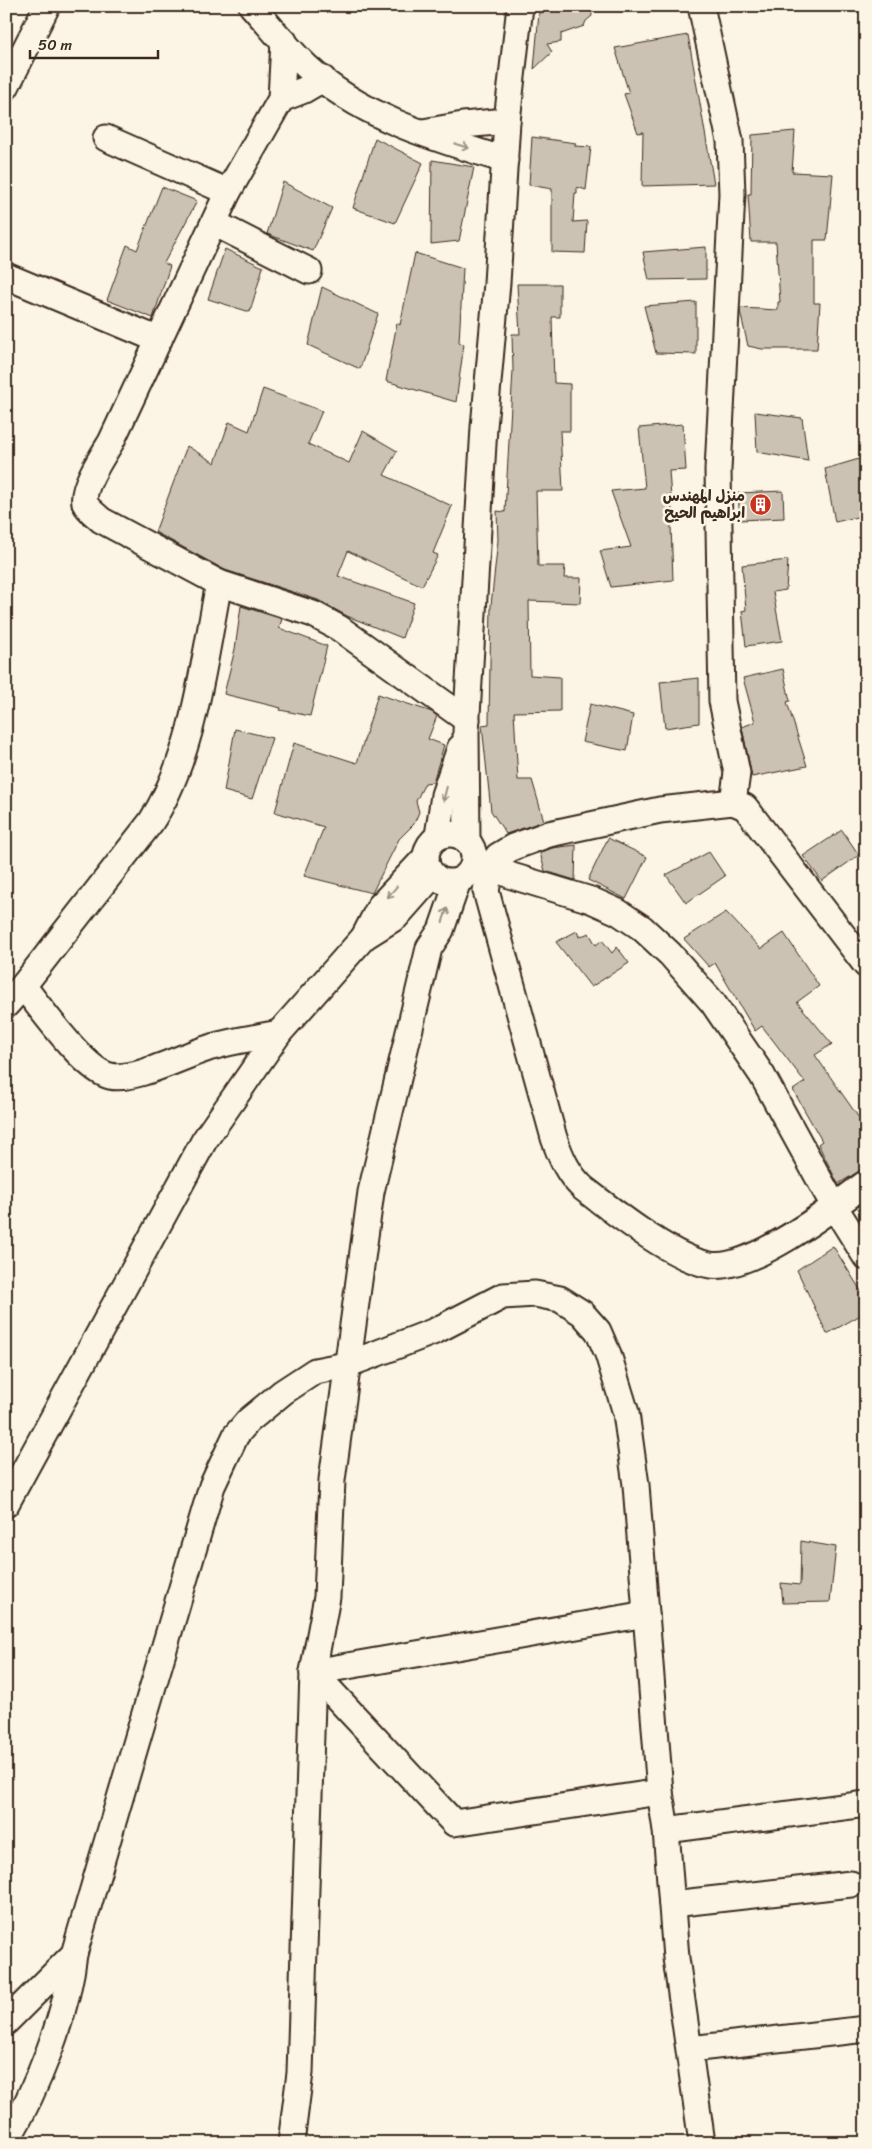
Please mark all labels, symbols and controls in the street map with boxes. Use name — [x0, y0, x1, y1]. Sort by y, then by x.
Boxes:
scale bar — [30, 28, 158, 60]
text: 50 m — [38, 32, 73, 58]
one-way arrow — [453, 142, 469, 152]
place label: منزل المهندس ابراهيم الحيح — [663, 483, 745, 526]
building icon: منزل المهندس ابراهيم الحيح — [749, 493, 773, 517]
one-way arrow — [440, 786, 449, 802]
one-way arrow — [387, 885, 398, 898]
one-way arrow — [441, 907, 451, 923]

